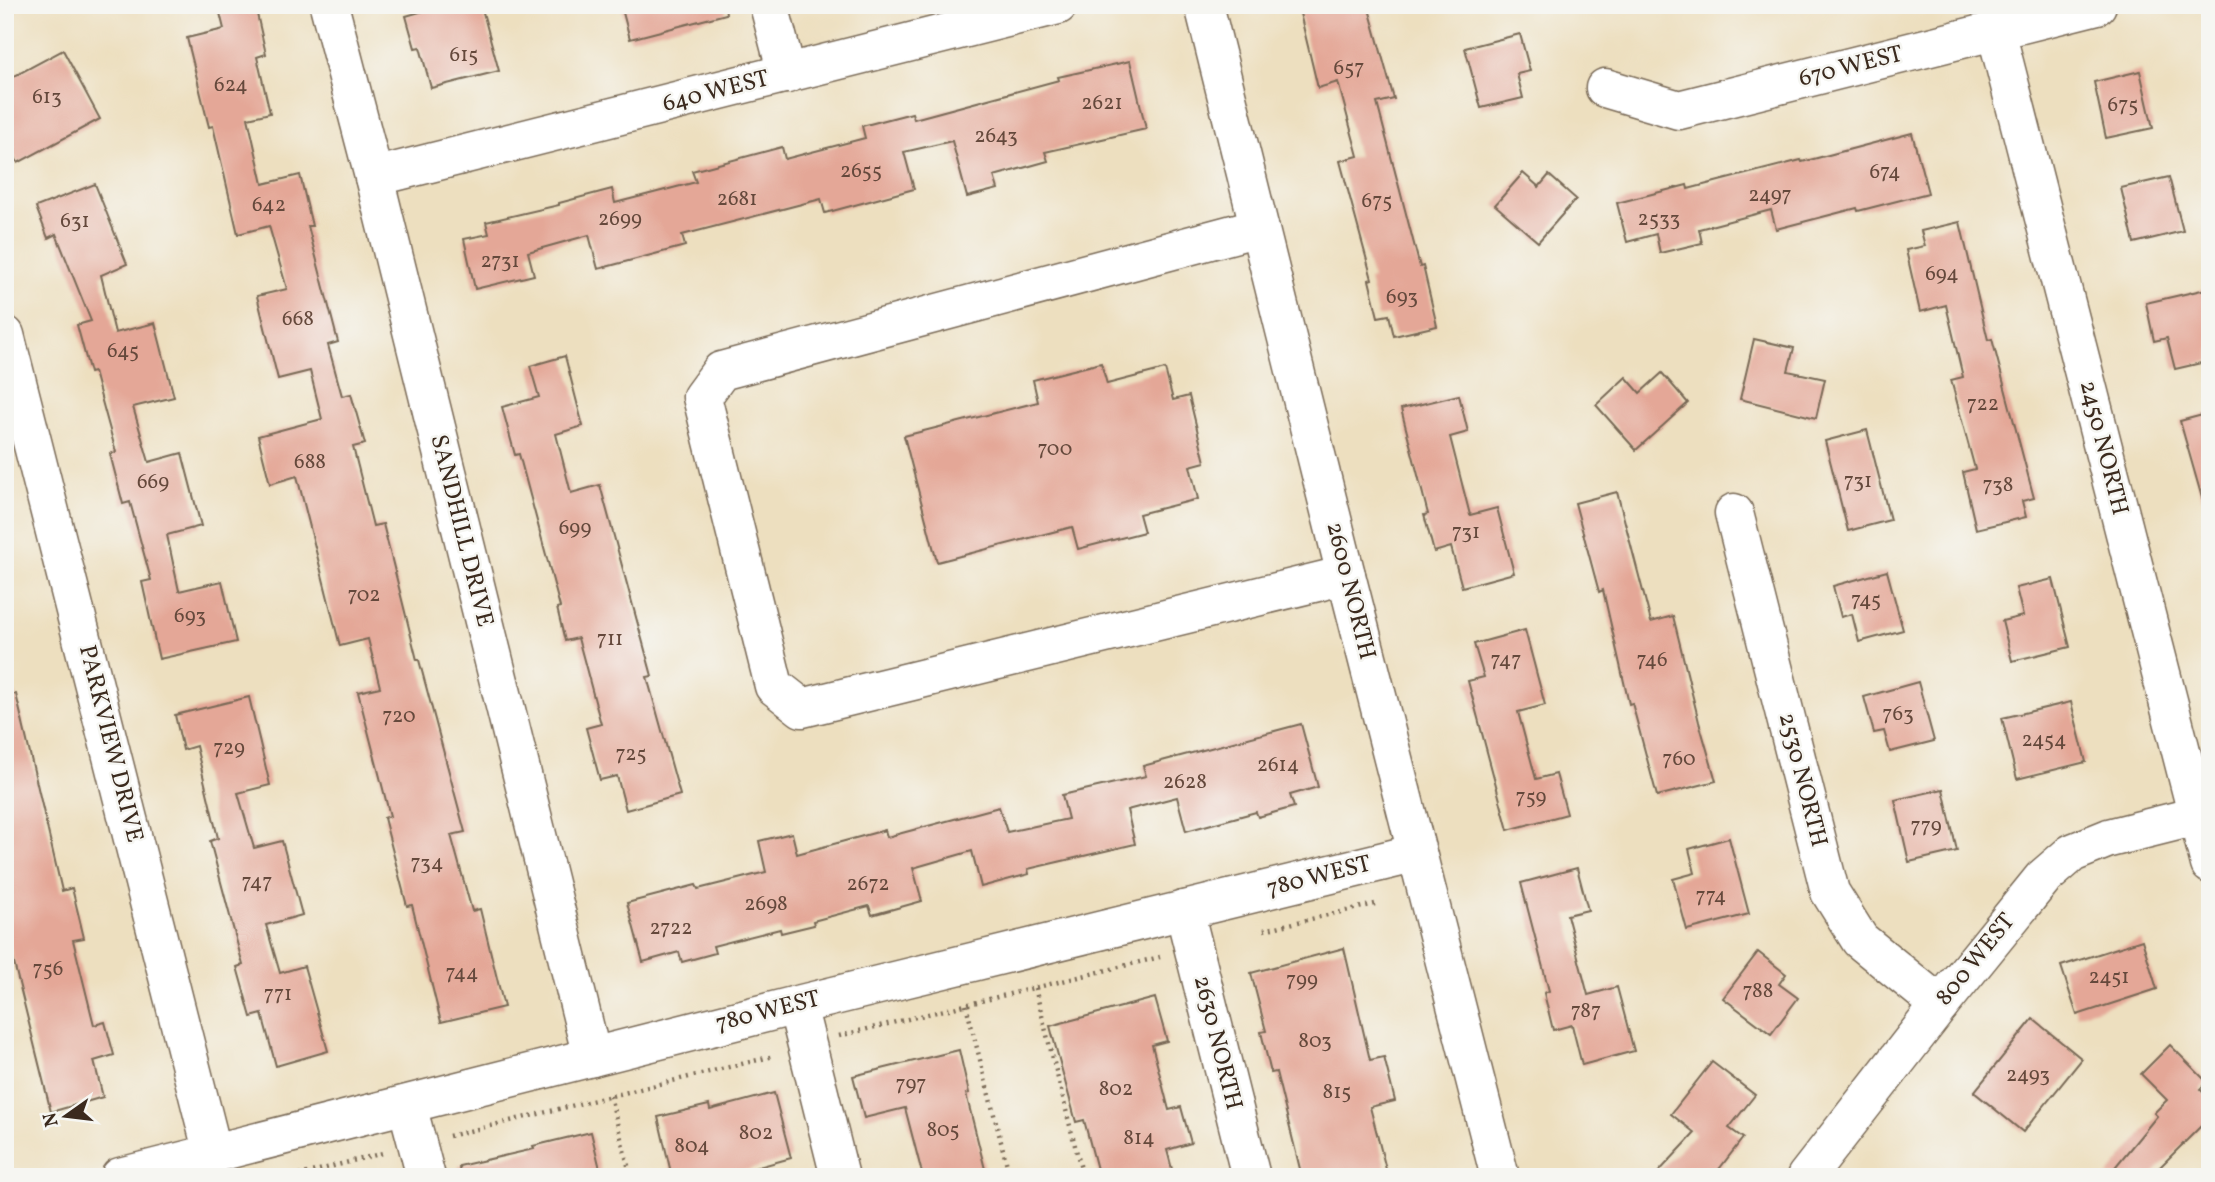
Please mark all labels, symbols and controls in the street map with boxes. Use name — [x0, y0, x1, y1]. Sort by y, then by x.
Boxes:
street label: 670 WEST — [1795, 38, 1907, 96]
house number: 615 — [450, 41, 478, 70]
house number: 657 — [1334, 54, 1364, 83]
street label: 640 WEST — [659, 62, 773, 122]
house number: 624 — [214, 71, 248, 100]
house number: 613 — [32, 83, 62, 112]
house number: 2621 — [1081, 89, 1123, 118]
house number: 675 — [2108, 91, 2138, 120]
house number: 2643 — [974, 122, 1018, 151]
house number: 2655 — [840, 157, 882, 186]
house number: 674 — [1869, 158, 1901, 187]
house number: 2497 — [1748, 181, 1792, 210]
house number: 2681 — [717, 185, 757, 214]
house number: 675 — [1362, 187, 1392, 216]
house number: 642 — [252, 191, 286, 220]
house number: 2699 — [598, 205, 642, 234]
house number: 2533 — [1638, 205, 1680, 234]
house number: 631 — [60, 207, 90, 236]
house number: 2731 — [480, 247, 520, 276]
house number: 694 — [1925, 260, 1959, 289]
house number: 693 — [1386, 283, 1418, 312]
house number: 668 — [282, 305, 314, 334]
house number: 645 — [107, 337, 139, 366]
street label: 2450 NORTH — [2070, 377, 2136, 519]
house number: 722 — [1967, 390, 1999, 419]
street label: SANDHILL DRIVE — [421, 431, 501, 631]
house number: 700 — [1037, 435, 1073, 464]
house number: 688 — [294, 448, 326, 477]
house number: 731 — [1844, 467, 1872, 496]
house number: 669 — [137, 468, 169, 497]
house number: 738 — [1983, 471, 2014, 500]
house number: 699 — [559, 514, 591, 543]
house number: 731 — [1452, 518, 1480, 547]
street label: 2600 NORTH — [1316, 519, 1384, 663]
house number: 702 — [347, 581, 381, 610]
house number: 745 — [1851, 586, 1881, 615]
house number: 693 — [174, 602, 206, 631]
house number: 711 — [597, 625, 623, 654]
street label: PARKVIEW DRIVE — [69, 642, 151, 846]
house number: 747 — [1491, 646, 1521, 675]
house number: 746 — [1636, 646, 1668, 675]
house number: 763 — [1882, 700, 1914, 729]
house number: 720 — [382, 702, 416, 731]
street label: 2530 NORTH — [1769, 709, 1835, 851]
house number: 2454 — [2021, 726, 2067, 755]
house number: 729 — [213, 734, 245, 763]
house number: 725 — [615, 740, 647, 769]
house number: 760 — [1662, 745, 1696, 774]
house number: 2614 — [1257, 751, 1299, 780]
house number: 2628 — [1163, 768, 1207, 797]
house number: 759 — [1516, 783, 1546, 812]
house number: 779 — [1910, 812, 1942, 841]
street label: 780 WEST — [1263, 848, 1375, 906]
house number: 734 — [411, 849, 443, 878]
house number: 747 — [242, 868, 272, 897]
house number: 2672 — [847, 870, 889, 899]
house number: 774 — [1696, 882, 1726, 911]
house number: 2698 — [744, 890, 788, 919]
street label: 800 WEST — [1928, 906, 2024, 1014]
house number: 2722 — [649, 914, 693, 943]
house number: 756 — [33, 955, 63, 984]
house number: 744 — [445, 959, 479, 988]
house number: 2451 — [2089, 963, 2129, 992]
house number: 799 — [1286, 966, 1318, 995]
street label: 2630 NORTH — [1184, 972, 1250, 1114]
house number: 788 — [1743, 977, 1773, 1006]
house number: 771 — [264, 980, 292, 1009]
street label: 780 WEST — [712, 983, 824, 1041]
house number: 787 — [1571, 997, 1601, 1026]
house number: 803 — [1298, 1027, 1332, 1056]
house number: 2493 — [2006, 1061, 2050, 1090]
house number: 797 — [895, 1070, 927, 1099]
house number: 802 — [1099, 1075, 1133, 1104]
house number: 815 — [1323, 1078, 1351, 1107]
north arrow — [32, 1080, 102, 1150]
text: N — [37, 1110, 66, 1129]
house number: 805 — [926, 1116, 960, 1145]
house number: 802 — [739, 1119, 773, 1148]
house number: 814 — [1123, 1124, 1155, 1153]
house number: 804 — [674, 1132, 710, 1161]

